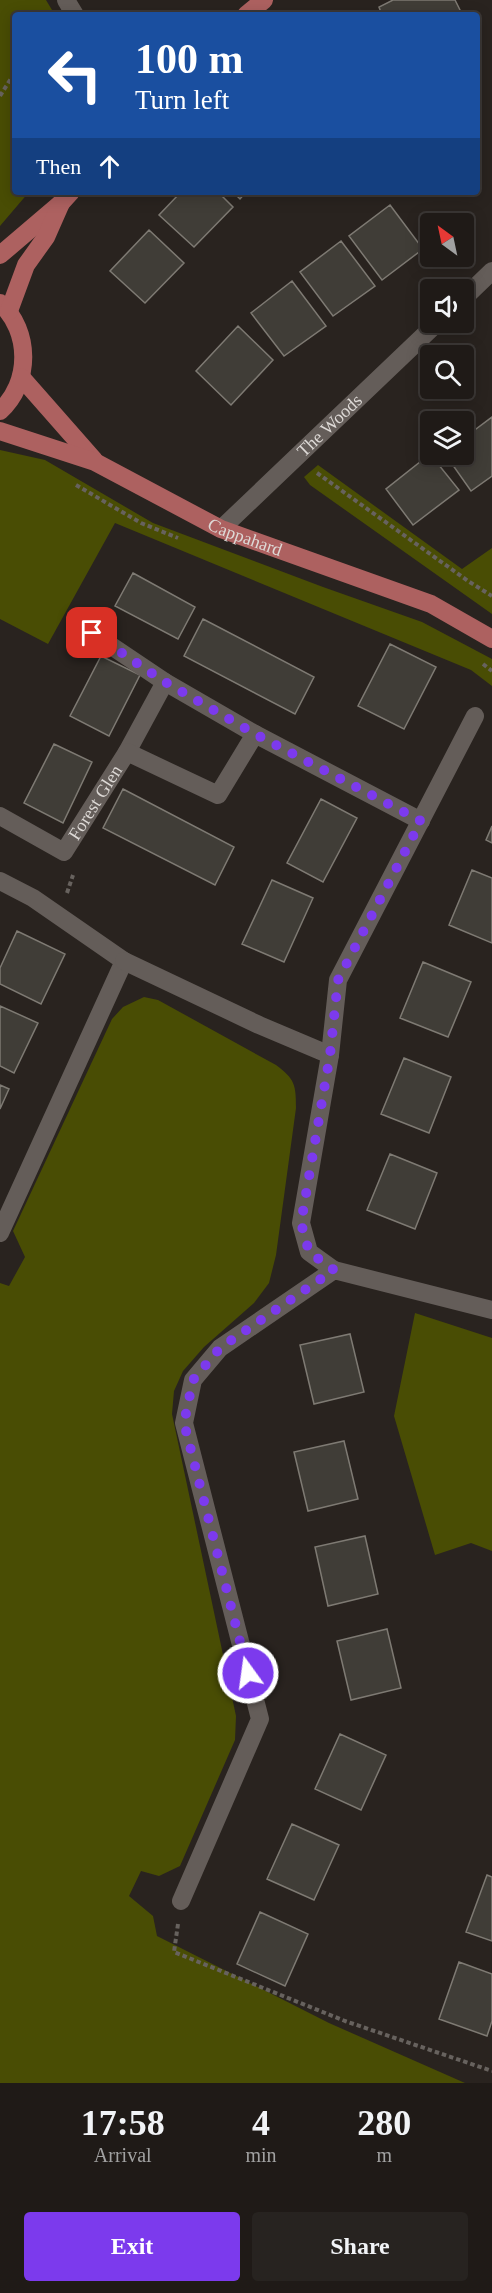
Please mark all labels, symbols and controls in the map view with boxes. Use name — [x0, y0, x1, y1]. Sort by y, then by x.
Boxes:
icon: left — [36, 36, 114, 114]
text: 100 m — [135, 36, 244, 82]
text: Turn left — [135, 85, 229, 115]
icon: ahead — [93, 150, 126, 183]
text: Then — [36, 154, 81, 179]
north arrow — [420, 213, 474, 267]
map controls — [420, 213, 474, 465]
button: sound — [420, 279, 474, 333]
button: search — [420, 345, 474, 399]
street label: The Woods — [293, 390, 366, 461]
button: layers — [420, 411, 474, 465]
street label: Cappahard — [204, 514, 285, 560]
pin — [66, 607, 117, 658]
icon: arrive — [75, 616, 108, 649]
street label: Forest Glen — [64, 761, 126, 844]
position arrow — [216, 1641, 280, 1705]
text: 17:58 — [81, 2103, 165, 2143]
text: 4 — [252, 2103, 270, 2143]
text: 280 — [357, 2103, 411, 2143]
text: Arrival — [94, 2144, 152, 2166]
text: min — [245, 2144, 277, 2166]
text: m — [377, 2144, 392, 2166]
button: Exit — [24, 2212, 240, 2281]
button: Share — [252, 2212, 468, 2281]

